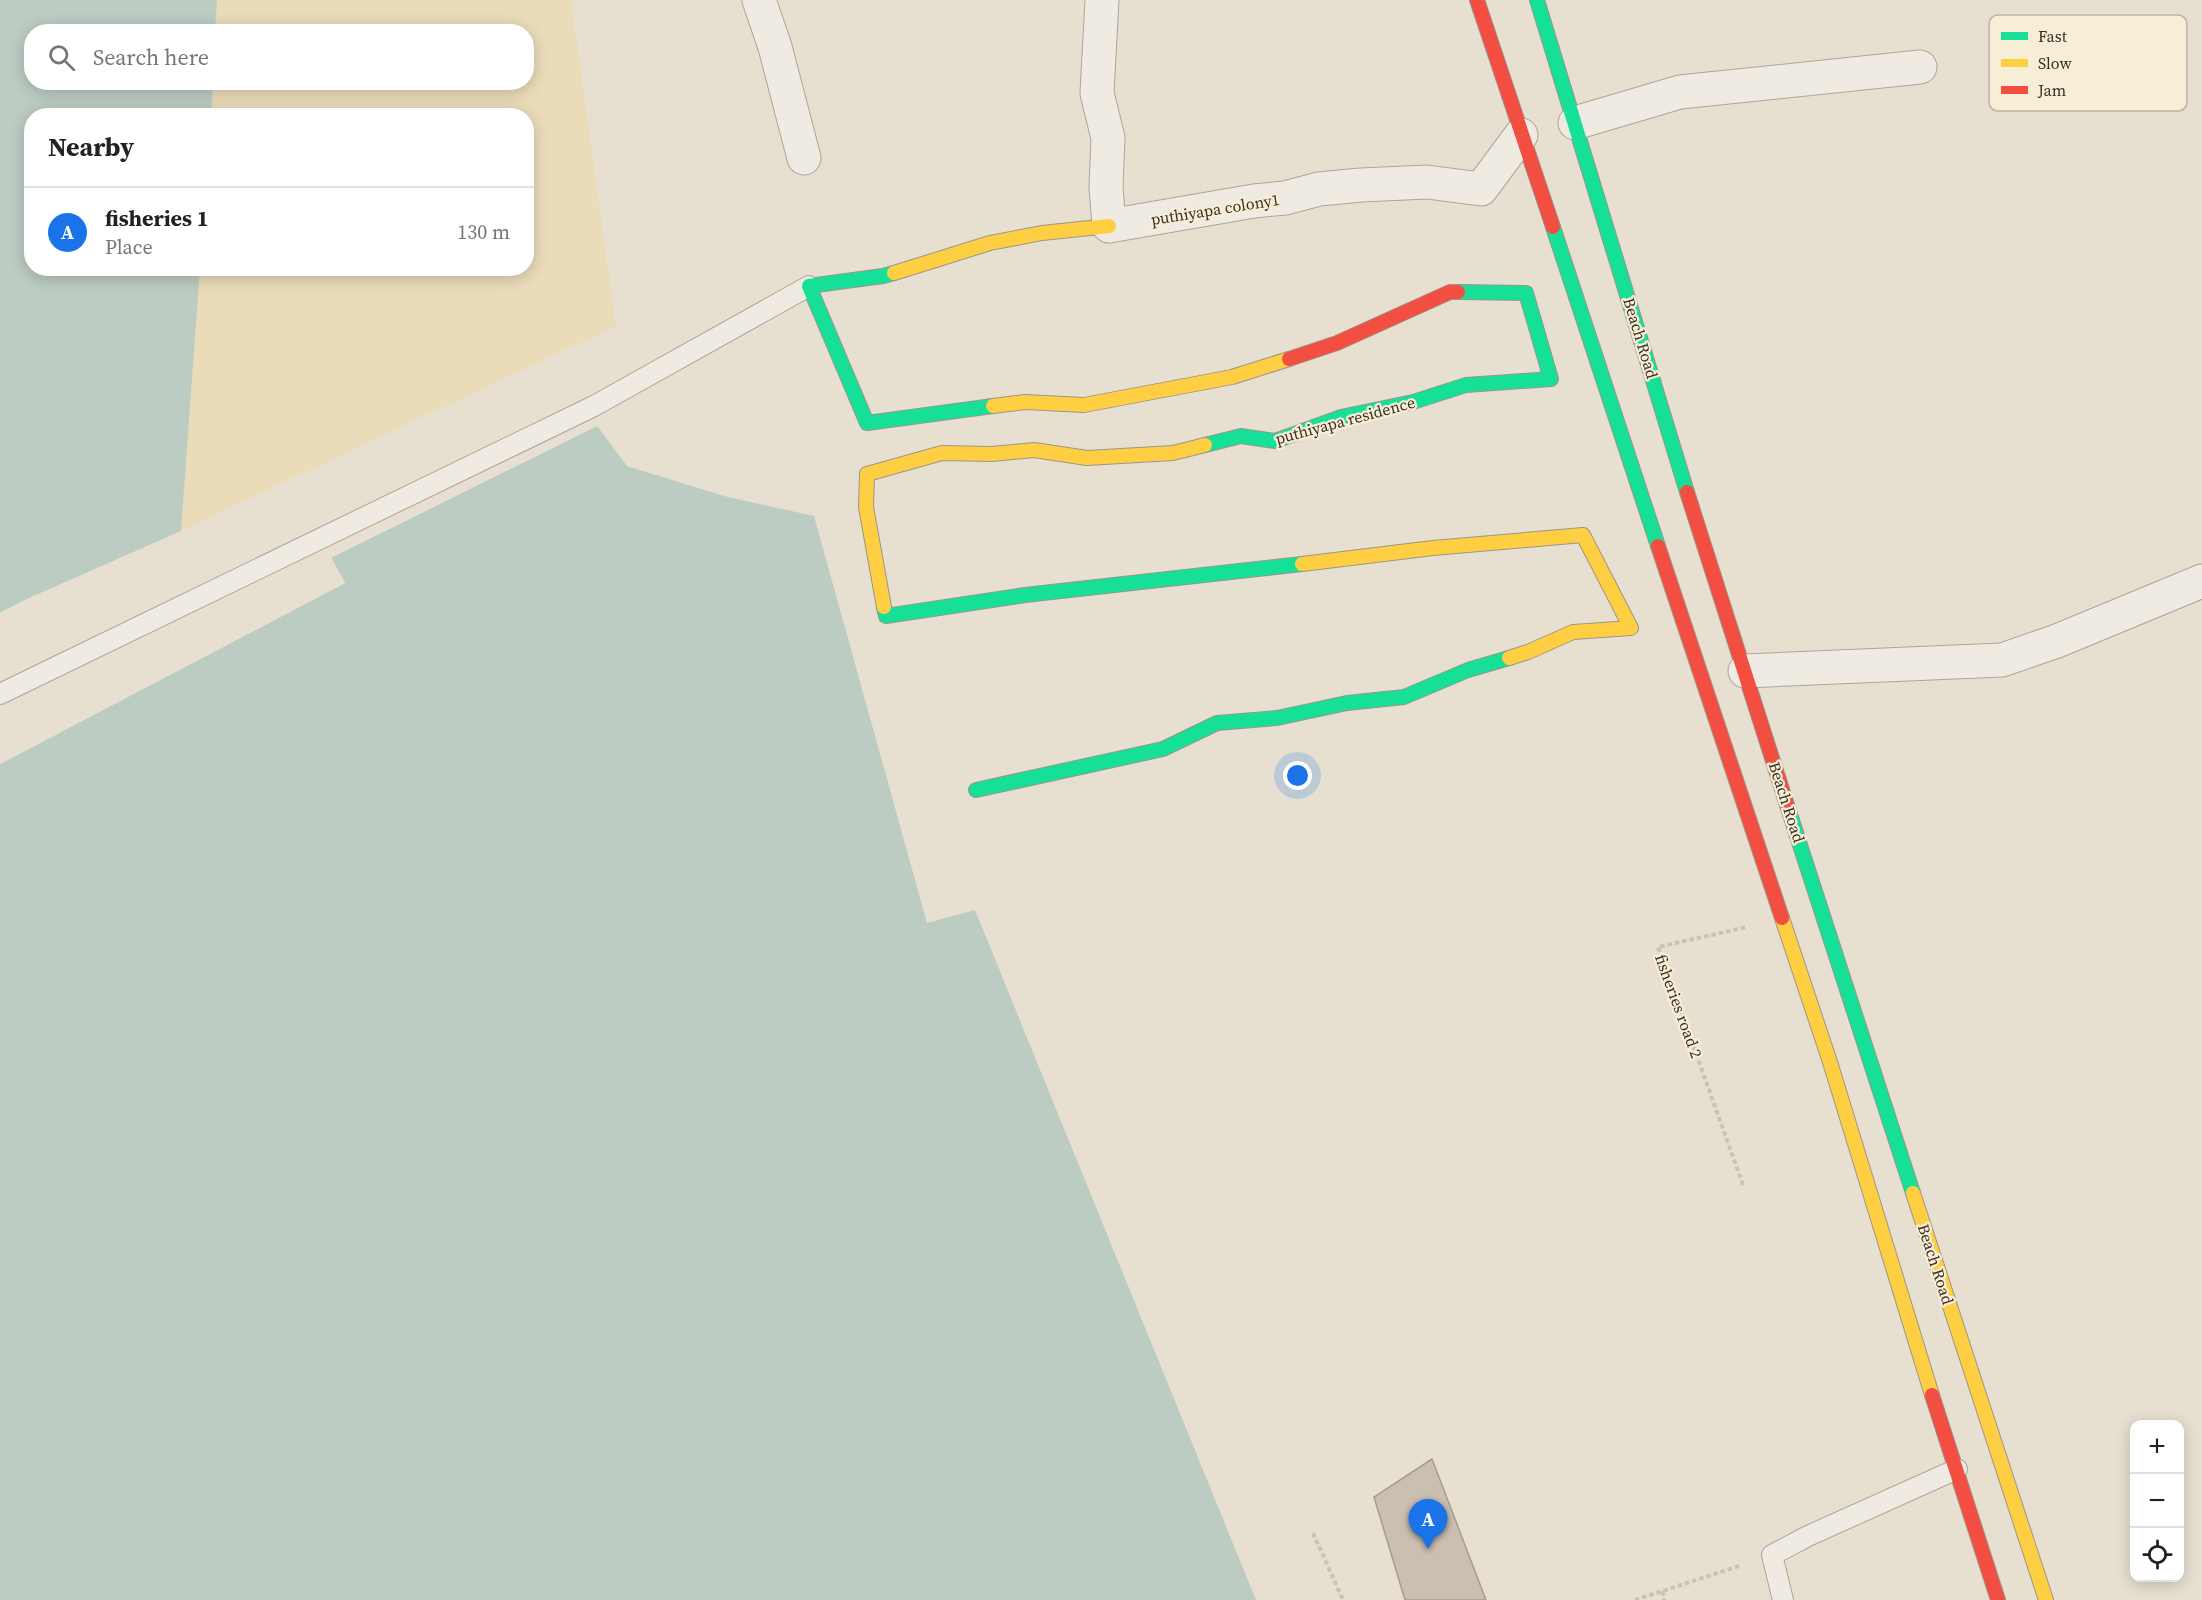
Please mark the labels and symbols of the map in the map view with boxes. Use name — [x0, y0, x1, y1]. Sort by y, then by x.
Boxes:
legend — [1989, 15, 2187, 111]
text: Fast — [2038, 25, 2068, 47]
text: Slow — [2038, 52, 2073, 74]
text: Jam — [2037, 79, 2066, 101]
street label: puthiyapa colony1 — [1149, 188, 1281, 230]
street label: Beach Road — [1618, 295, 1664, 381]
street label: puthiyapa residence — [1273, 391, 1417, 449]
street label: Beach Road — [1764, 759, 1810, 845]
your location — [1283, 761, 1312, 790]
street label: fisheries road 2 — [1650, 951, 1708, 1061]
street label: Beach Road — [1913, 1221, 1959, 1307]
pin: A — [1408, 1500, 1448, 1549]

